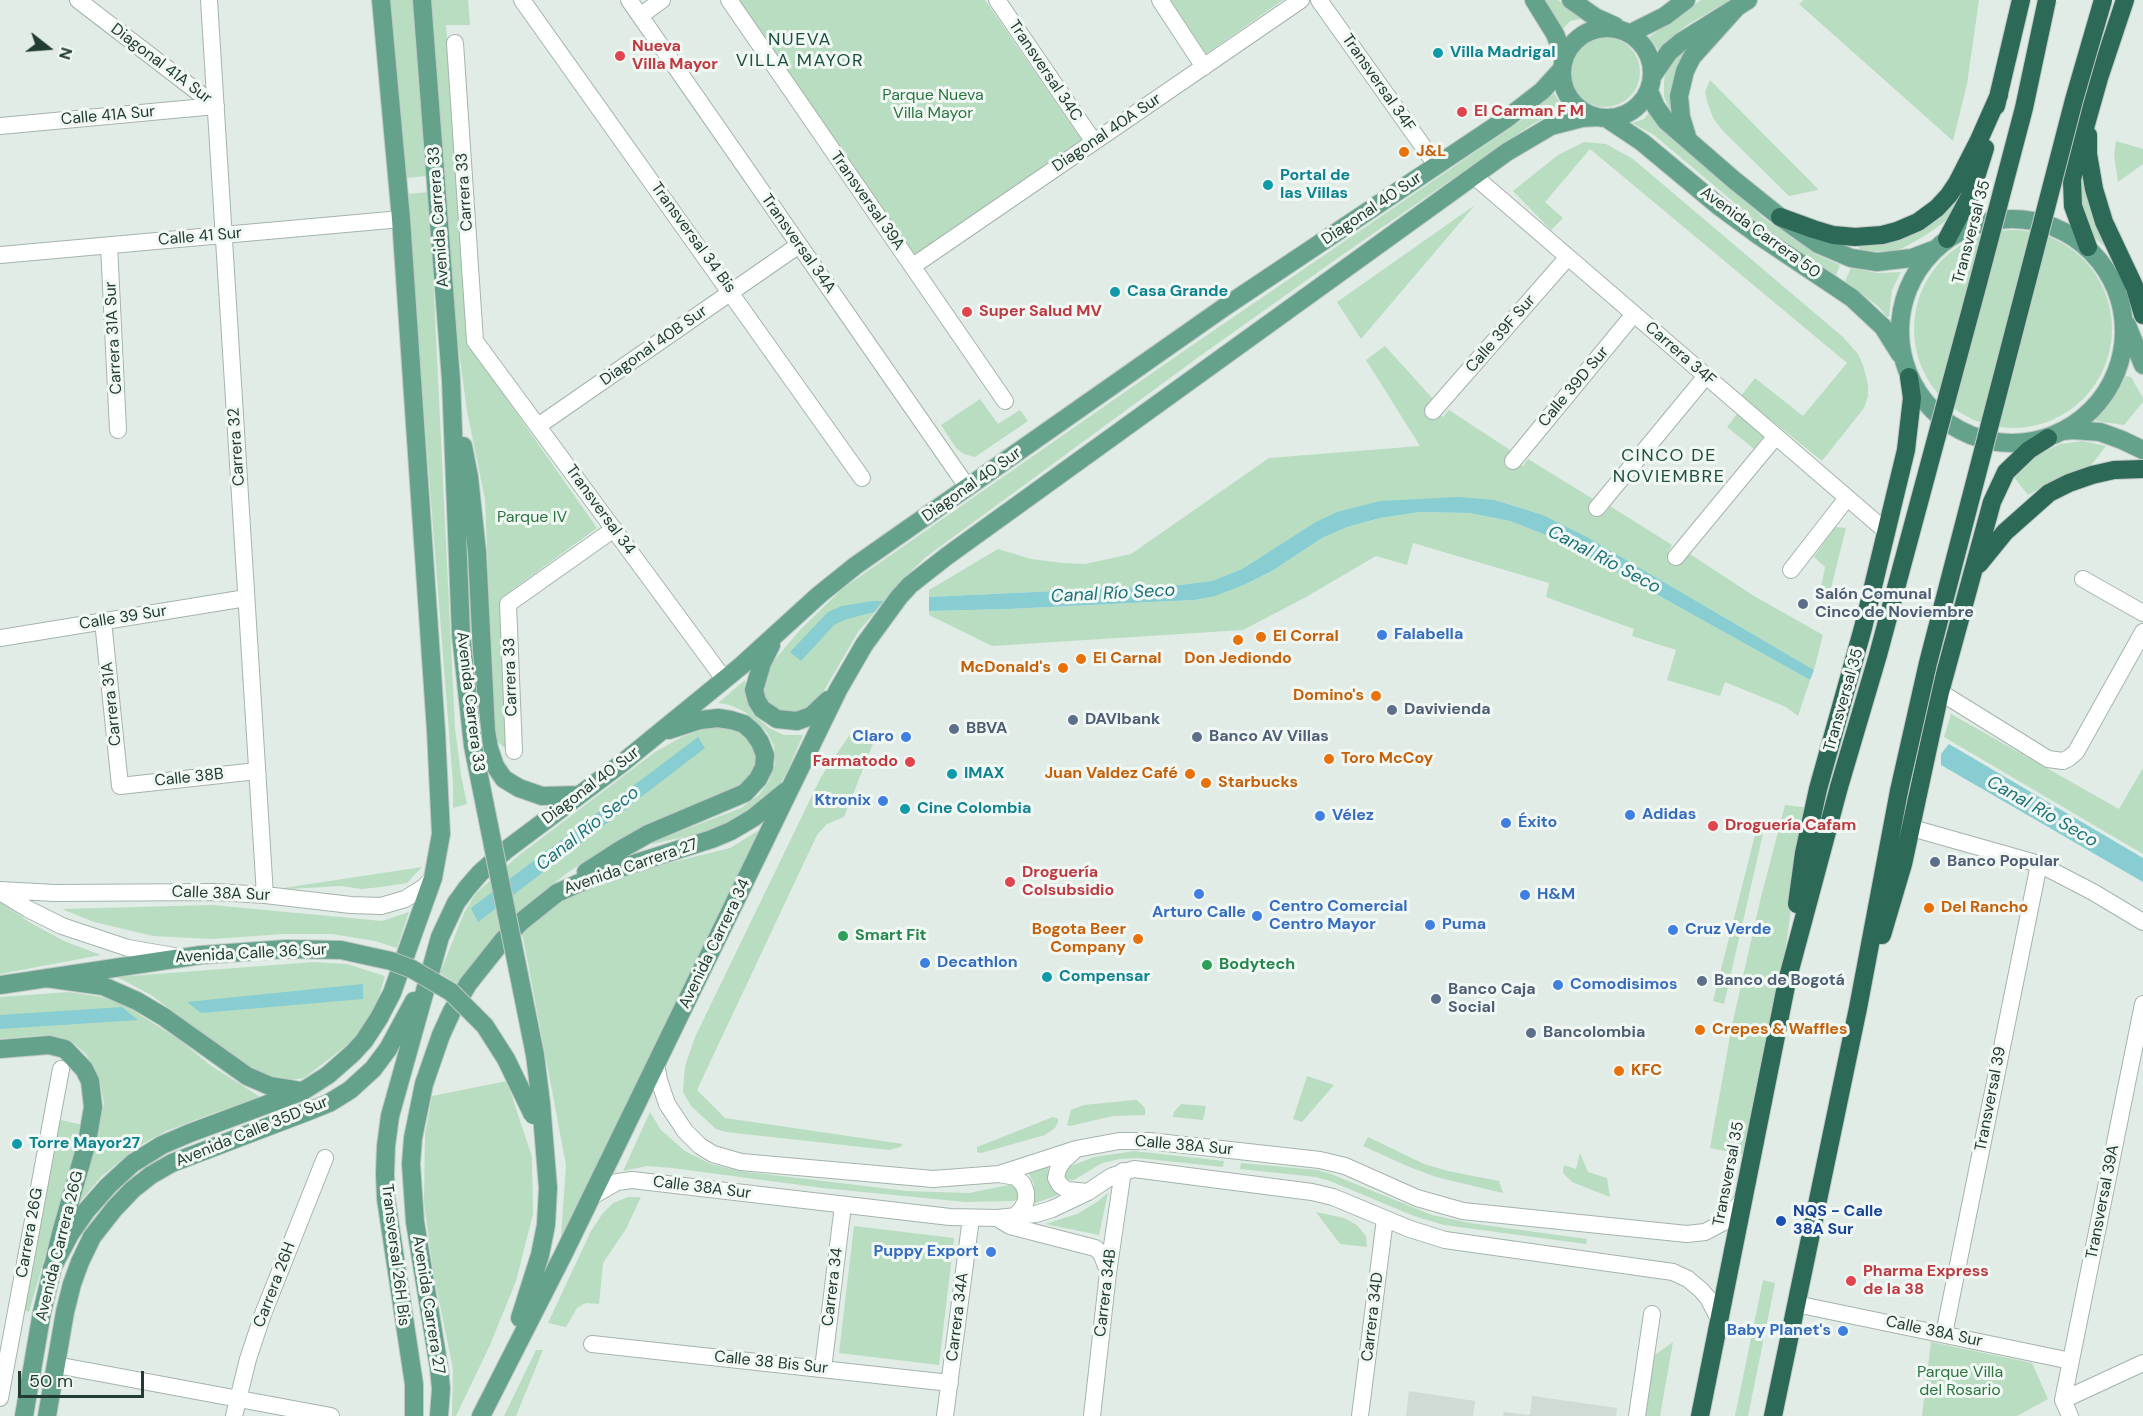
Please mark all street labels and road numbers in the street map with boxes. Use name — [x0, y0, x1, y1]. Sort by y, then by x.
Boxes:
street label: Transversal 34C — [1004, 17, 1086, 125]
street label: Diagonal 41A Sur — [107, 20, 215, 108]
street label: Transversal 34F — [1337, 30, 1419, 136]
street label: Diagonal 40A Sur — [1049, 90, 1165, 176]
street label: Calle 41A Sur — [60, 102, 156, 130]
street label: Avenida Carrera 33 — [424, 146, 454, 288]
street label: Transversal 39A — [826, 148, 908, 254]
street label: Carrera 33 — [453, 152, 477, 232]
street label: Diagonal 40 Sur — [1318, 168, 1426, 250]
street label: Transversal 35 — [1949, 178, 1995, 286]
street label: Transversal 34 Bis — [646, 179, 740, 297]
street label: Avenida Carrera 50 — [1696, 183, 1824, 283]
street label: Transversal 34A — [757, 191, 839, 297]
street label: Calle 41 Sur — [157, 224, 243, 250]
street label: Carrera 31A Sur — [101, 281, 127, 395]
street label: Calle 39F Sur — [1462, 291, 1540, 377]
street label: Diagonal 40B Sur — [597, 302, 711, 390]
street label: Carrera 34F — [1641, 318, 1719, 390]
street label: Calle 39D Sur — [1535, 343, 1613, 431]
street label: Carrera 32 — [225, 407, 249, 487]
street label: Diagonal 40 Sur — [919, 444, 1025, 526]
street label: Transversal 34 — [561, 461, 639, 559]
street label: Calle 39 Sur — [78, 602, 168, 634]
street label: Avenida Carrera 33 — [452, 631, 488, 773]
street label: Carrera 33 — [500, 637, 522, 717]
street label: Transversal 35 — [1820, 646, 1868, 754]
street label: Carrera 31A — [98, 661, 126, 747]
street label: Diagonal 40 Sur — [539, 743, 643, 829]
street label: Calle 38B — [153, 765, 225, 791]
street label: Avenida Carrera 27 — [562, 835, 700, 899]
street label: Avenida Carrera 34 — [675, 876, 755, 1012]
street label: Calle 38A Sur — [171, 883, 271, 905]
street label: Avenida Calle 36 Sur — [175, 940, 327, 968]
street label: Transversal 39 — [1971, 1045, 2011, 1153]
street label: Avenida Calle 35D Sur — [173, 1093, 331, 1171]
street label: Transversal 35 — [1709, 1120, 1749, 1228]
street label: Calle 38A Sur — [1134, 1132, 1234, 1160]
street label: Transversal 39A — [2083, 1143, 2123, 1261]
street label: Avenida Carrera 26G — [32, 1169, 88, 1323]
street label: Calle 38A Sur — [652, 1172, 752, 1204]
street label: Transversal 26H Bis — [377, 1183, 413, 1327]
street label: Carrera 26G — [13, 1186, 47, 1280]
street label: Avenida Carrera 27 — [408, 1234, 448, 1376]
street label: Carrera 26H — [250, 1240, 300, 1330]
street label: Carrera 34 — [819, 1247, 847, 1327]
street label: Carrera 34B — [1091, 1248, 1121, 1338]
street label: Carrera 34A — [943, 1271, 973, 1363]
street label: Carrera 34D — [1358, 1271, 1388, 1363]
street label: Calle 38A Sur — [1884, 1312, 1984, 1352]
street label: Calle 38 Bis Sur — [713, 1347, 829, 1379]

